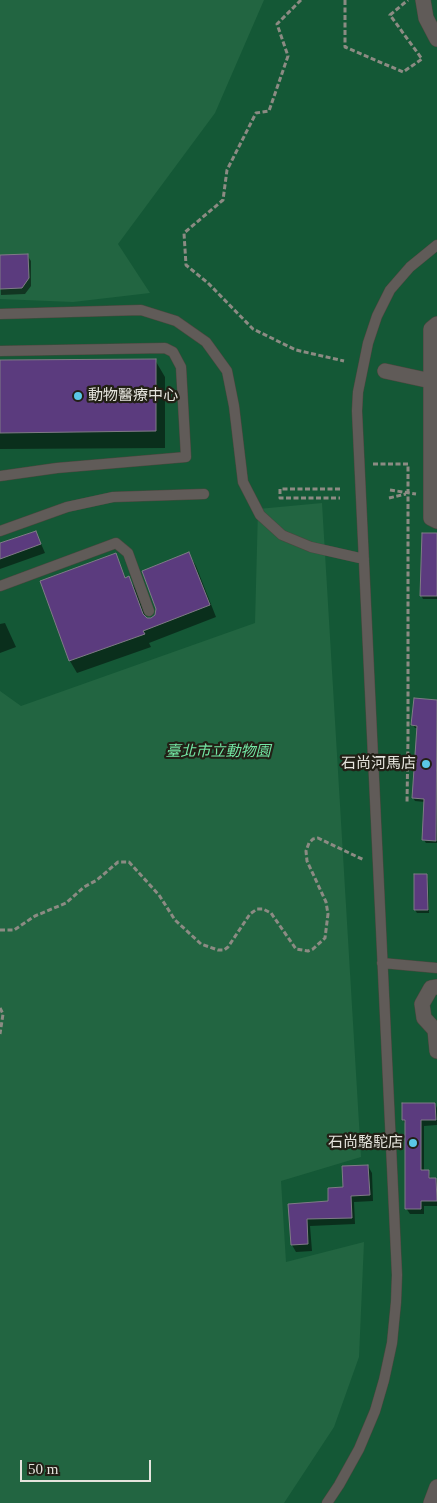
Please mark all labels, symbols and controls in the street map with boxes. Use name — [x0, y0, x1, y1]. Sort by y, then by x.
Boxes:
place label: 動物醫療中心 — [88, 387, 178, 405]
marker: 動物醫療中心 — [72, 390, 84, 402]
park label: 臺北市立動物園 — [166, 743, 270, 761]
place label: 石尚河馬店 — [341, 755, 416, 773]
marker: 石尚河馬店 — [420, 758, 432, 770]
place label: 石尚駱駝店 — [328, 1134, 403, 1152]
marker: 石尚駱駝店 — [407, 1137, 419, 1149]
scale bar — [22, 1450, 154, 1482]
text: 50 m — [28, 1461, 58, 1477]

